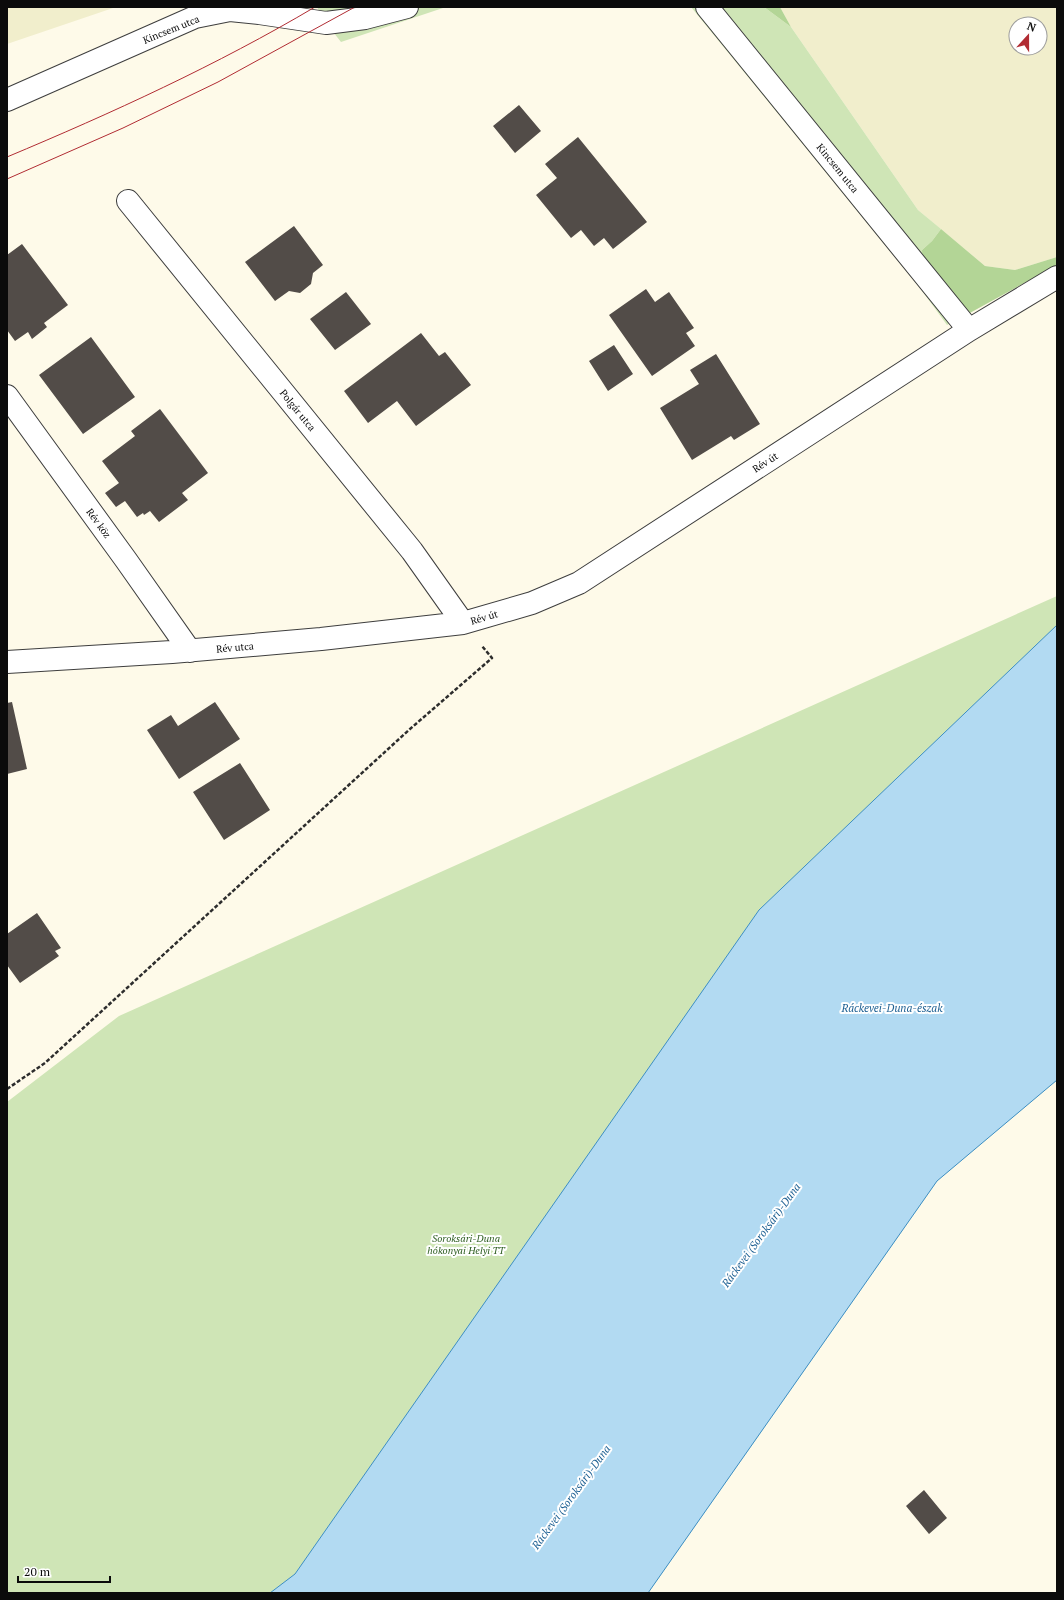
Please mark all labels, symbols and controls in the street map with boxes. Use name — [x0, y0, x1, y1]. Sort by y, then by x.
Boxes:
street label: Kincsem utca — [141, 12, 201, 47]
north arrow — [1008, 16, 1048, 56]
text: N — [1025, 19, 1039, 35]
street label: Kincsem utca — [814, 141, 861, 196]
street label: Polgár utca — [277, 387, 318, 434]
street label: Rév út — [750, 449, 781, 475]
street label: Rév köz — [83, 506, 114, 541]
street label: Rév út — [469, 607, 500, 628]
street label: Rév utca — [216, 639, 254, 656]
water label: Ráckevei-Duna-észak — [840, 1001, 943, 1015]
water label: Ráckevei (Soroksári)-Duna — [718, 1180, 804, 1291]
park label: Soroksári-Duna hókonyai Helyi TT — [427, 1232, 506, 1257]
water label: Ráckevei (Soroksári)-Duna — [528, 1442, 614, 1553]
scale bar — [18, 1558, 110, 1584]
text: 20 m — [24, 1564, 51, 1579]

